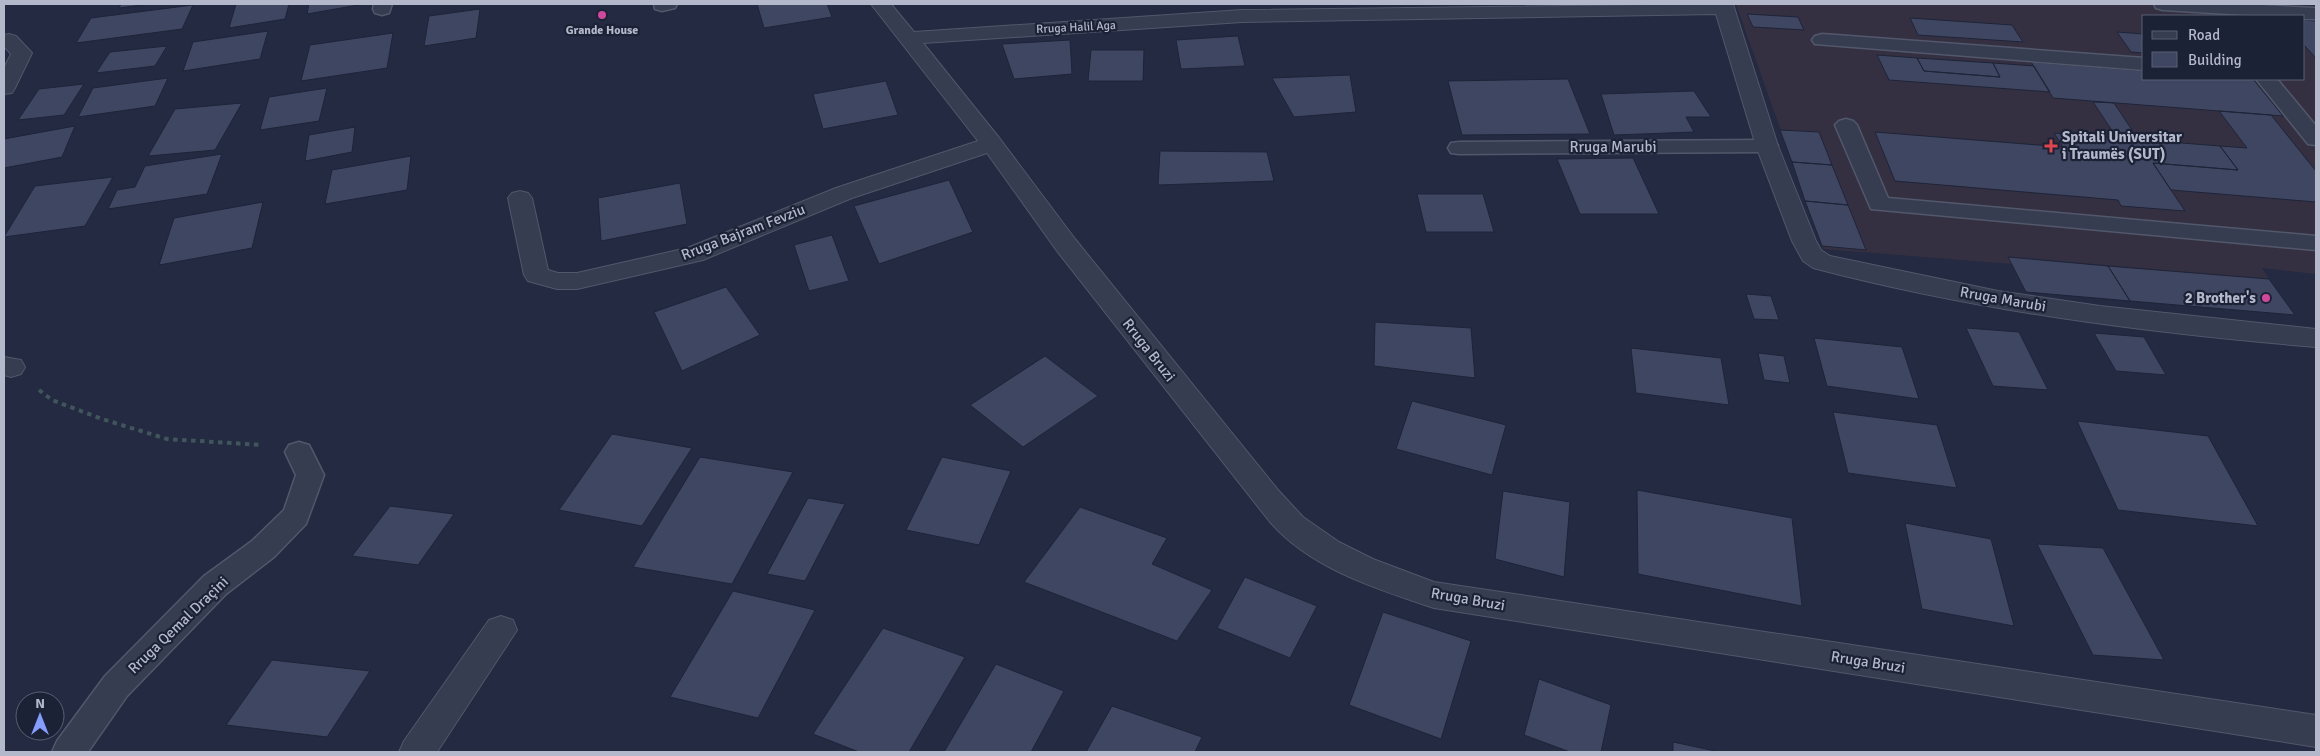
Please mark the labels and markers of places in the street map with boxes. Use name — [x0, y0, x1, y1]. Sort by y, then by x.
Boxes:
marker: Grande House — [596, 9, 608, 21]
place label: Grande House — [566, 23, 638, 38]
place label: Spitali Universitar i Traumës (SUT) — [2062, 128, 2182, 163]
marker: Spitali Universitar i Traumës (SUT) — [2044, 139, 2058, 153]
place label: 2 Brother's — [2185, 289, 2256, 307]
marker: 2 Brother's — [2260, 292, 2272, 304]

